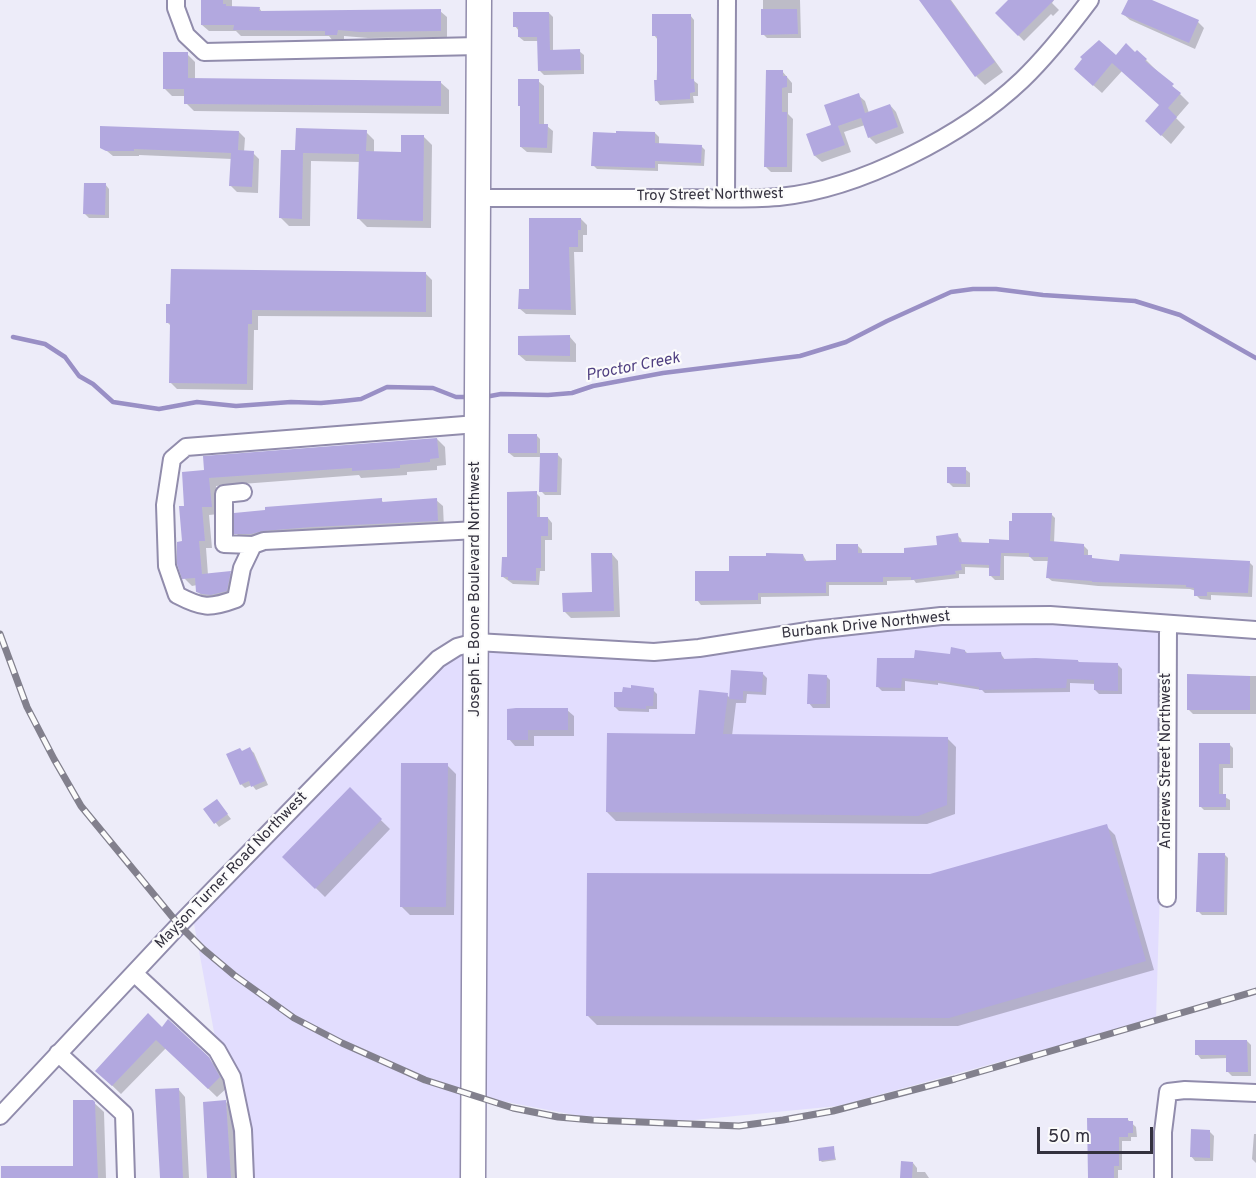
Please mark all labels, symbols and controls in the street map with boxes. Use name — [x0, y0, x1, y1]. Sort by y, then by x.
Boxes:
street label: Troy Street Northwest — [636, 186, 784, 206]
water label: Proctor Creek — [584, 349, 682, 387]
street label: Joseph E. Boone Boulevard Northwest — [467, 461, 485, 717]
street label: Burbank Drive Northwest — [781, 608, 951, 644]
street label: Andrews Street Northwest — [1158, 673, 1176, 849]
street label: Mayson Turner Road Northwest — [152, 789, 312, 953]
scale bar — [1040, 1115, 1156, 1153]
text: 50 m — [1048, 1126, 1090, 1149]

